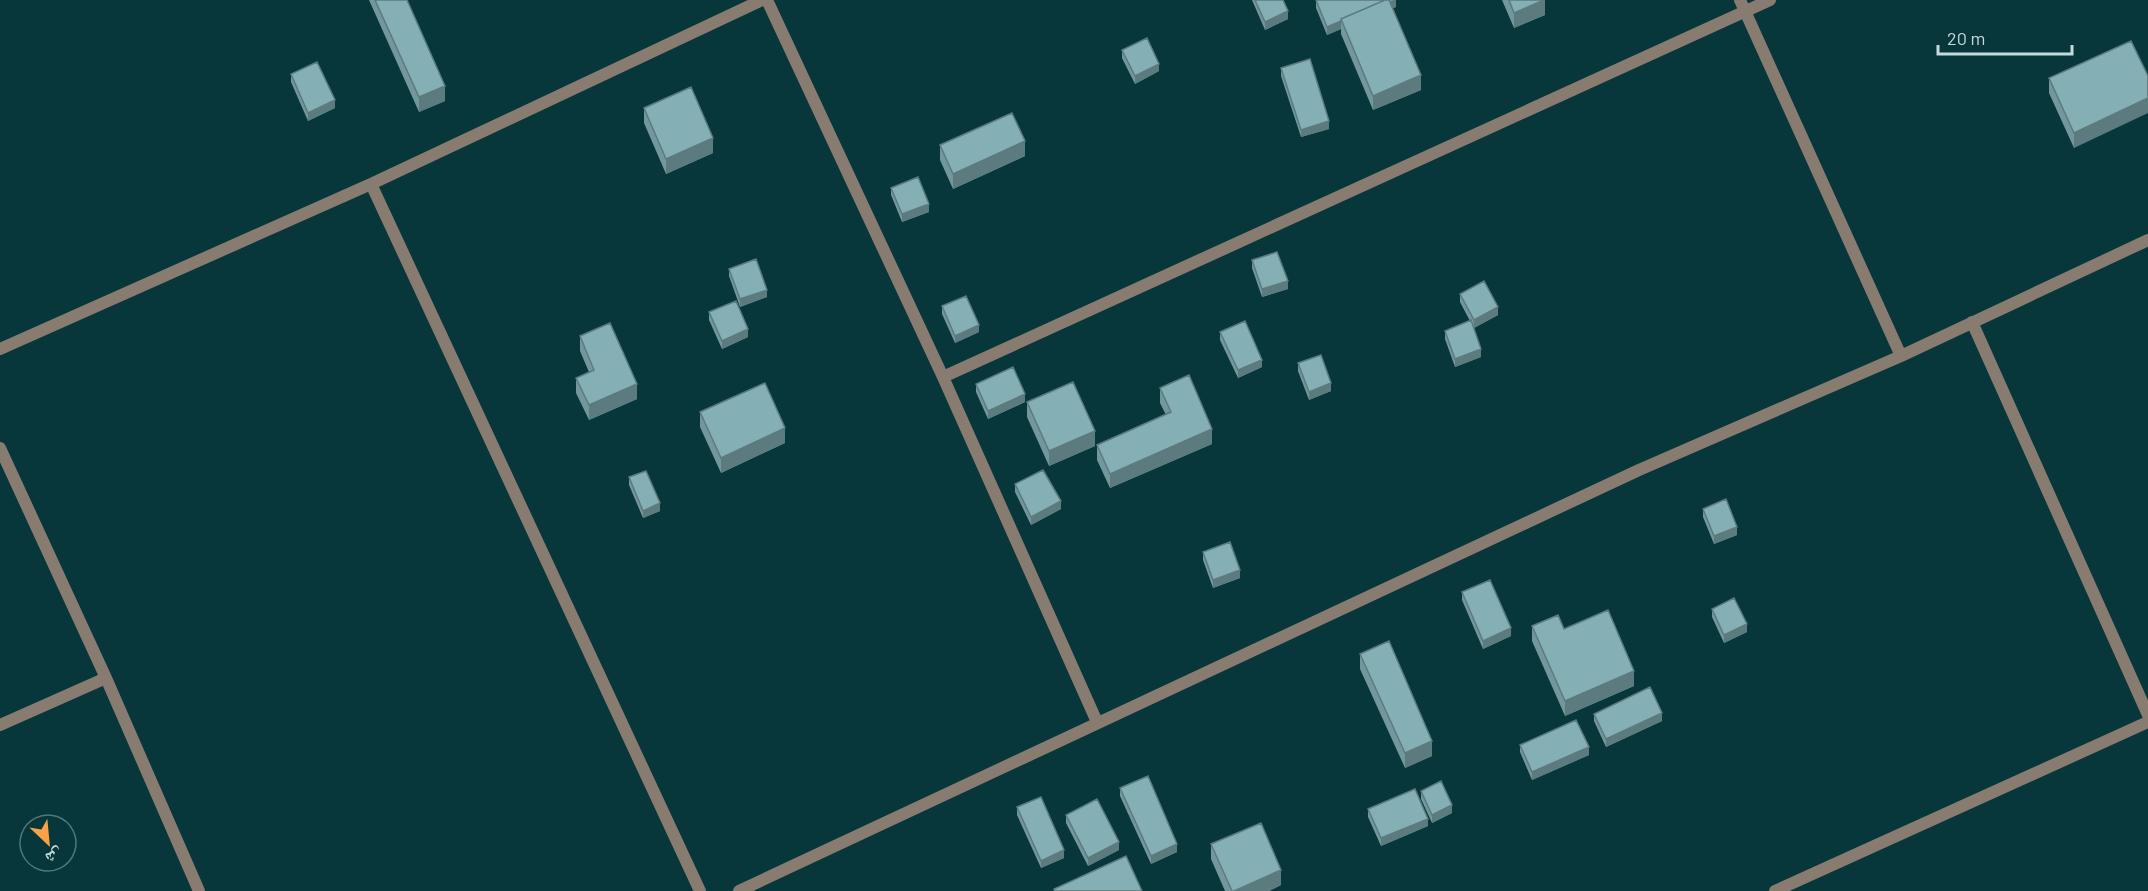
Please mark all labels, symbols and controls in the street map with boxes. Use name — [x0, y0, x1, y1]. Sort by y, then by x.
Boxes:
scale bar — [1938, 18, 2072, 56]
text: 20 m — [1947, 27, 1985, 49]
north arrow — [18, 813, 78, 873]
text: ش — [43, 844, 67, 869]

